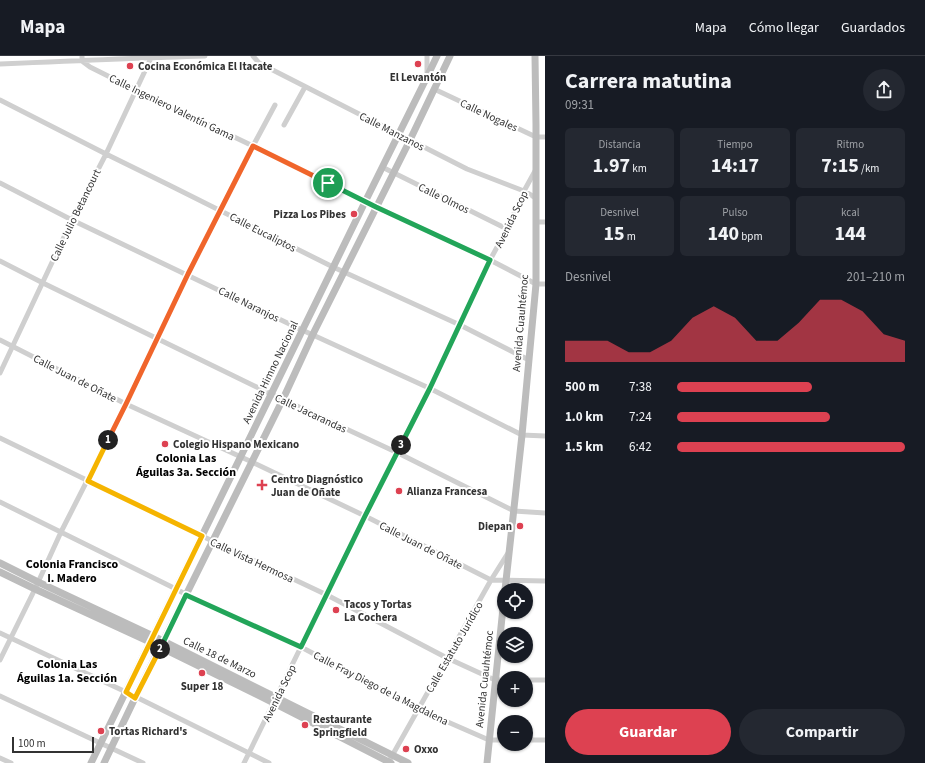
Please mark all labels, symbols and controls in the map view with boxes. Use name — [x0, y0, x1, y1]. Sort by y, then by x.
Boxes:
text: Mapa — [20, 14, 65, 41]
text: Mapa — [695, 18, 727, 38]
text: Cómo llegar — [749, 18, 819, 38]
text: Guardados — [841, 18, 905, 38]
place label: Cocina Económica El Itacate — [138, 59, 273, 74]
marker: El Levantón — [413, 59, 423, 69]
marker: Cocina Económica El Itacate — [125, 61, 135, 71]
text: Carrera matutina — [565, 65, 732, 97]
button: share — [863, 69, 905, 111]
place label: El Levantón — [390, 70, 446, 85]
street label: Calle Ingeniero Valentín Gama — [107, 71, 237, 144]
street label: Calle Nogales — [458, 96, 520, 136]
text: 09:31 — [565, 96, 594, 114]
street label: Calle Manzanos — [357, 109, 427, 154]
text: Distancia — [599, 137, 641, 152]
text: Tiempo — [717, 137, 753, 152]
text: Ritmo — [836, 137, 864, 152]
text: 1.97 — [592, 152, 630, 180]
text: 14:17 — [711, 152, 759, 180]
text: 7:15 — [821, 152, 859, 180]
text: km — [630, 161, 647, 176]
text: /km — [859, 161, 879, 176]
street label: Calle Julio Betancourt — [47, 166, 104, 264]
pin — [311, 166, 345, 200]
icon: arrive — [317, 172, 339, 194]
street label: Calle Olmos — [416, 180, 472, 217]
street label: Avenida Scop — [491, 188, 532, 250]
text: Desnivel — [600, 205, 639, 220]
text: Pulso — [722, 205, 748, 220]
text: kcal — [841, 205, 860, 220]
place label: Pizza Los Pibes — [273, 207, 346, 222]
street label: Calle Eucaliptos — [227, 209, 299, 256]
marker: Pizza Los Pibes — [349, 209, 359, 219]
text: 15 — [603, 220, 625, 248]
text: 140 — [707, 220, 739, 248]
text: 144 — [834, 220, 866, 248]
text: m — [625, 229, 636, 244]
text: bpm — [739, 229, 763, 244]
text: Desnivel — [565, 268, 611, 286]
text: 201–210 m — [847, 268, 905, 286]
street label: Avenida Cuauhtémoc — [509, 274, 532, 372]
street label: Calle Naranjos — [216, 283, 282, 326]
street label: Avenida Himno Nacional — [239, 318, 302, 426]
street label: Calle Juan de Oñate — [31, 351, 119, 406]
text: 500 m — [565, 378, 599, 396]
text: 7:38 — [629, 378, 652, 396]
street label: Calle Jacarandas — [272, 390, 350, 437]
text: 1.0 km — [565, 408, 604, 426]
text: 7:24 — [629, 408, 652, 426]
pin: 1 — [98, 430, 118, 450]
text: 1 — [105, 432, 111, 447]
pin: 3 — [391, 435, 411, 455]
place label: Colegio Hispano Mexicano — [173, 437, 299, 452]
text: 3 — [398, 437, 404, 452]
text: 1.5 km — [565, 438, 604, 456]
text: 6:42 — [629, 438, 652, 456]
marker: Colegio Hispano Mexicano — [160, 439, 170, 449]
district label: Colonia Las Águilas 3a. Sección — [135, 450, 236, 481]
place label: Centro Diagnóstico Juan de Oñate — [271, 472, 363, 500]
marker: Centro Diagnóstico Juan de Oñate — [256, 479, 268, 491]
place label: Alianza Francesa — [406, 484, 488, 499]
marker: Alianza Francesa — [394, 486, 404, 496]
street label: Calle Juan de Oñate — [377, 518, 465, 573]
place label: Diepan — [478, 519, 512, 534]
marker: Diepan — [515, 521, 525, 531]
street label: Calle Vista Hermosa — [208, 534, 296, 586]
district label: Colonia Francisco I. Madero — [26, 556, 119, 587]
map controls — [497, 583, 533, 751]
button: locate — [497, 583, 533, 619]
place label: Tacos y Tortas La Cochera — [344, 597, 412, 625]
street label: Calle Estatuto Jurídico — [422, 599, 487, 696]
marker: Tacos y Tortas La Cochera — [331, 605, 341, 615]
button: layers — [497, 627, 533, 663]
street label: Avenida Cuauhtémoc — [472, 630, 497, 728]
street label: Calle 18 de Marzo — [181, 633, 259, 682]
pin: 2 — [150, 639, 170, 659]
text: 2 — [157, 641, 163, 656]
street label: Calle Fray Diego de la Magdalena — [311, 648, 451, 729]
district label: Colonia Las Águilas 1a. Sección — [16, 656, 117, 687]
street label: Avenida Scop — [259, 662, 300, 724]
marker: Super 18 — [197, 668, 207, 678]
button: + — [497, 671, 533, 707]
place label: Super 18 — [181, 679, 223, 694]
button: Guardar — [565, 709, 731, 755]
button: Compartir — [739, 709, 905, 755]
place label: Restaurante Springfield — [313, 712, 372, 740]
button: − — [497, 715, 533, 751]
marker: Restaurante Springfield — [300, 720, 310, 730]
place label: Tortas Richard's — [109, 724, 187, 739]
marker: Tortas Richard's — [96, 726, 106, 736]
scale bar — [12, 735, 94, 754]
text: 100 m — [18, 736, 46, 751]
place label: Oxxo — [414, 742, 438, 757]
marker: Oxxo — [401, 744, 411, 754]

